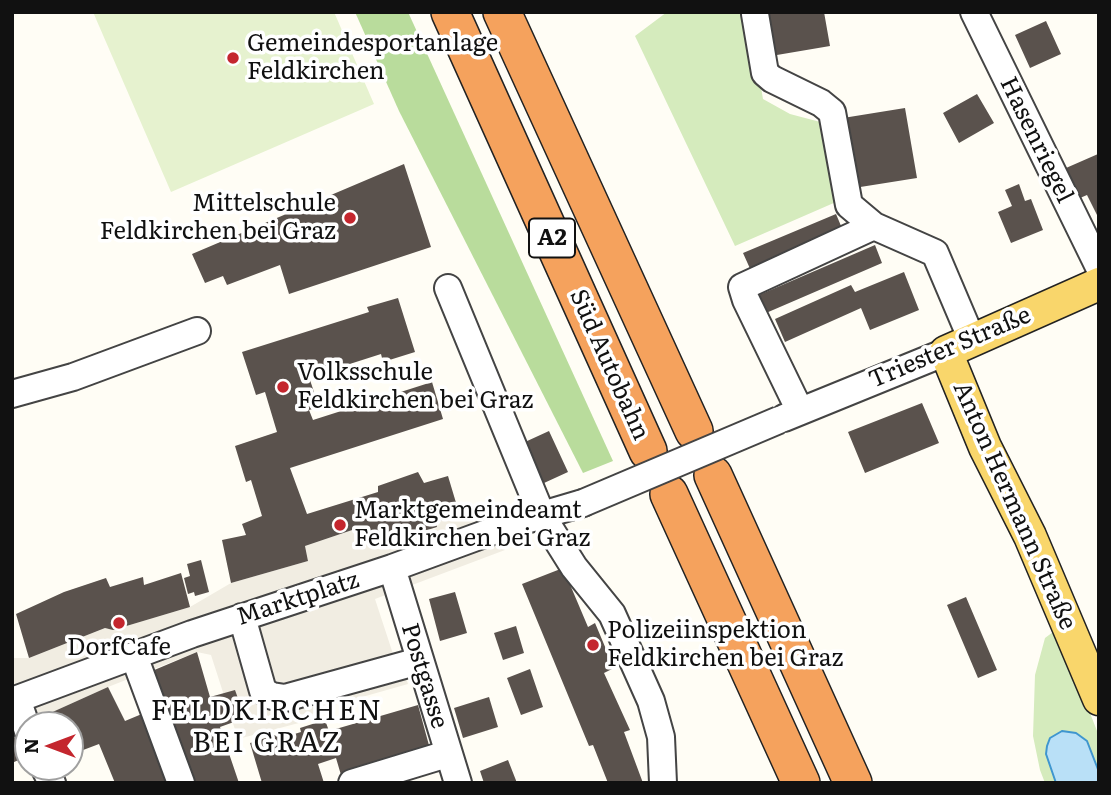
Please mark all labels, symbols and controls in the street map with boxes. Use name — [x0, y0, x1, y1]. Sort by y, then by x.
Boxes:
place label: Gemeindesportanlage Feldkirchen — [247, 30, 498, 86]
marker: Gemeindesportanlage Feldkirchen — [225, 50, 241, 66]
street label: Hasenriegel — [993, 72, 1079, 208]
place label: Mittelschule Feldkirchen bei Graz — [100, 190, 336, 246]
marker: Mittelschule Feldkirchen bei Graz — [342, 210, 358, 226]
road number: A2 — [529, 218, 575, 258]
street label: Süd Autobahn — [563, 285, 655, 445]
street label: Triester Straße — [865, 301, 1035, 395]
place label: Volksschule Feldkirchen bei Graz — [297, 359, 533, 415]
street label: Anton Hermann Straße — [946, 378, 1082, 634]
marker: Volksschule Feldkirchen bei Graz — [275, 379, 291, 395]
place label: Marktgemeindeamt Feldkirchen bei Graz — [354, 497, 590, 553]
marker: Marktgemeindeamt Feldkirchen bei Graz — [332, 517, 348, 533]
street label: Marktplatz — [233, 566, 363, 632]
marker: DorfCafe — [111, 615, 127, 631]
place label: Polizeiinspektion Feldkirchen bei Graz — [607, 617, 843, 673]
street label: Postgasse — [394, 620, 454, 732]
place label: DorfCafe — [67, 634, 171, 662]
marker: Polizeiinspektion Feldkirchen bei Graz — [585, 637, 601, 653]
district label: FELDKIRCHEN BEI GRAZ — [152, 695, 382, 761]
north arrow — [14, 711, 84, 781]
text: N — [16, 738, 44, 754]

